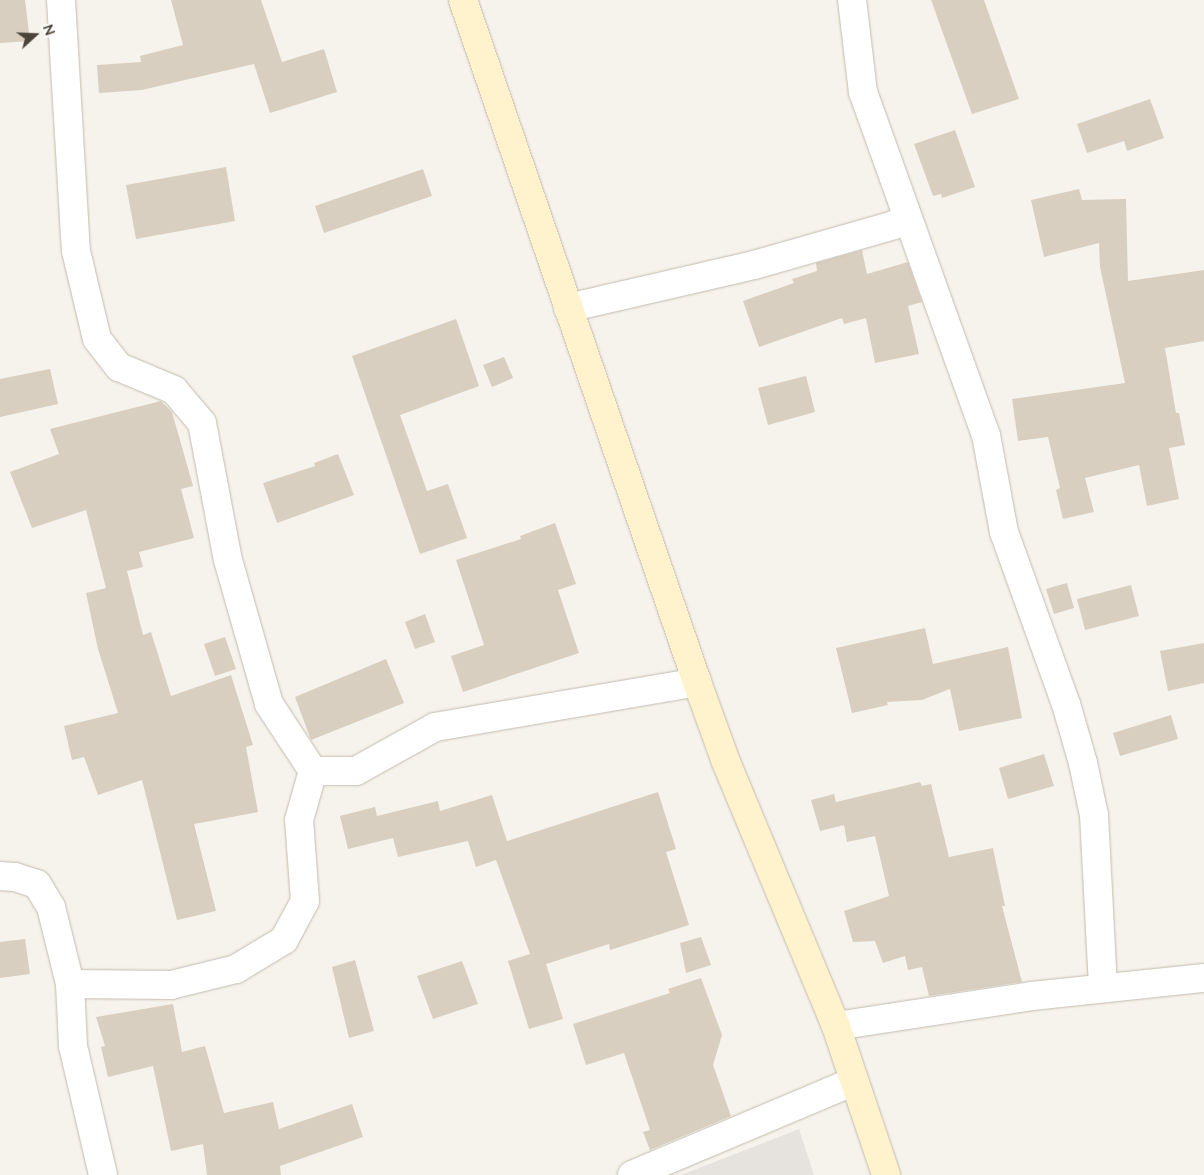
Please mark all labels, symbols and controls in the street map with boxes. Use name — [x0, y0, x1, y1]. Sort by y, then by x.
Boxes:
north arrow — [10, 10, 60, 60]
text: N — [39, 22, 59, 38]

